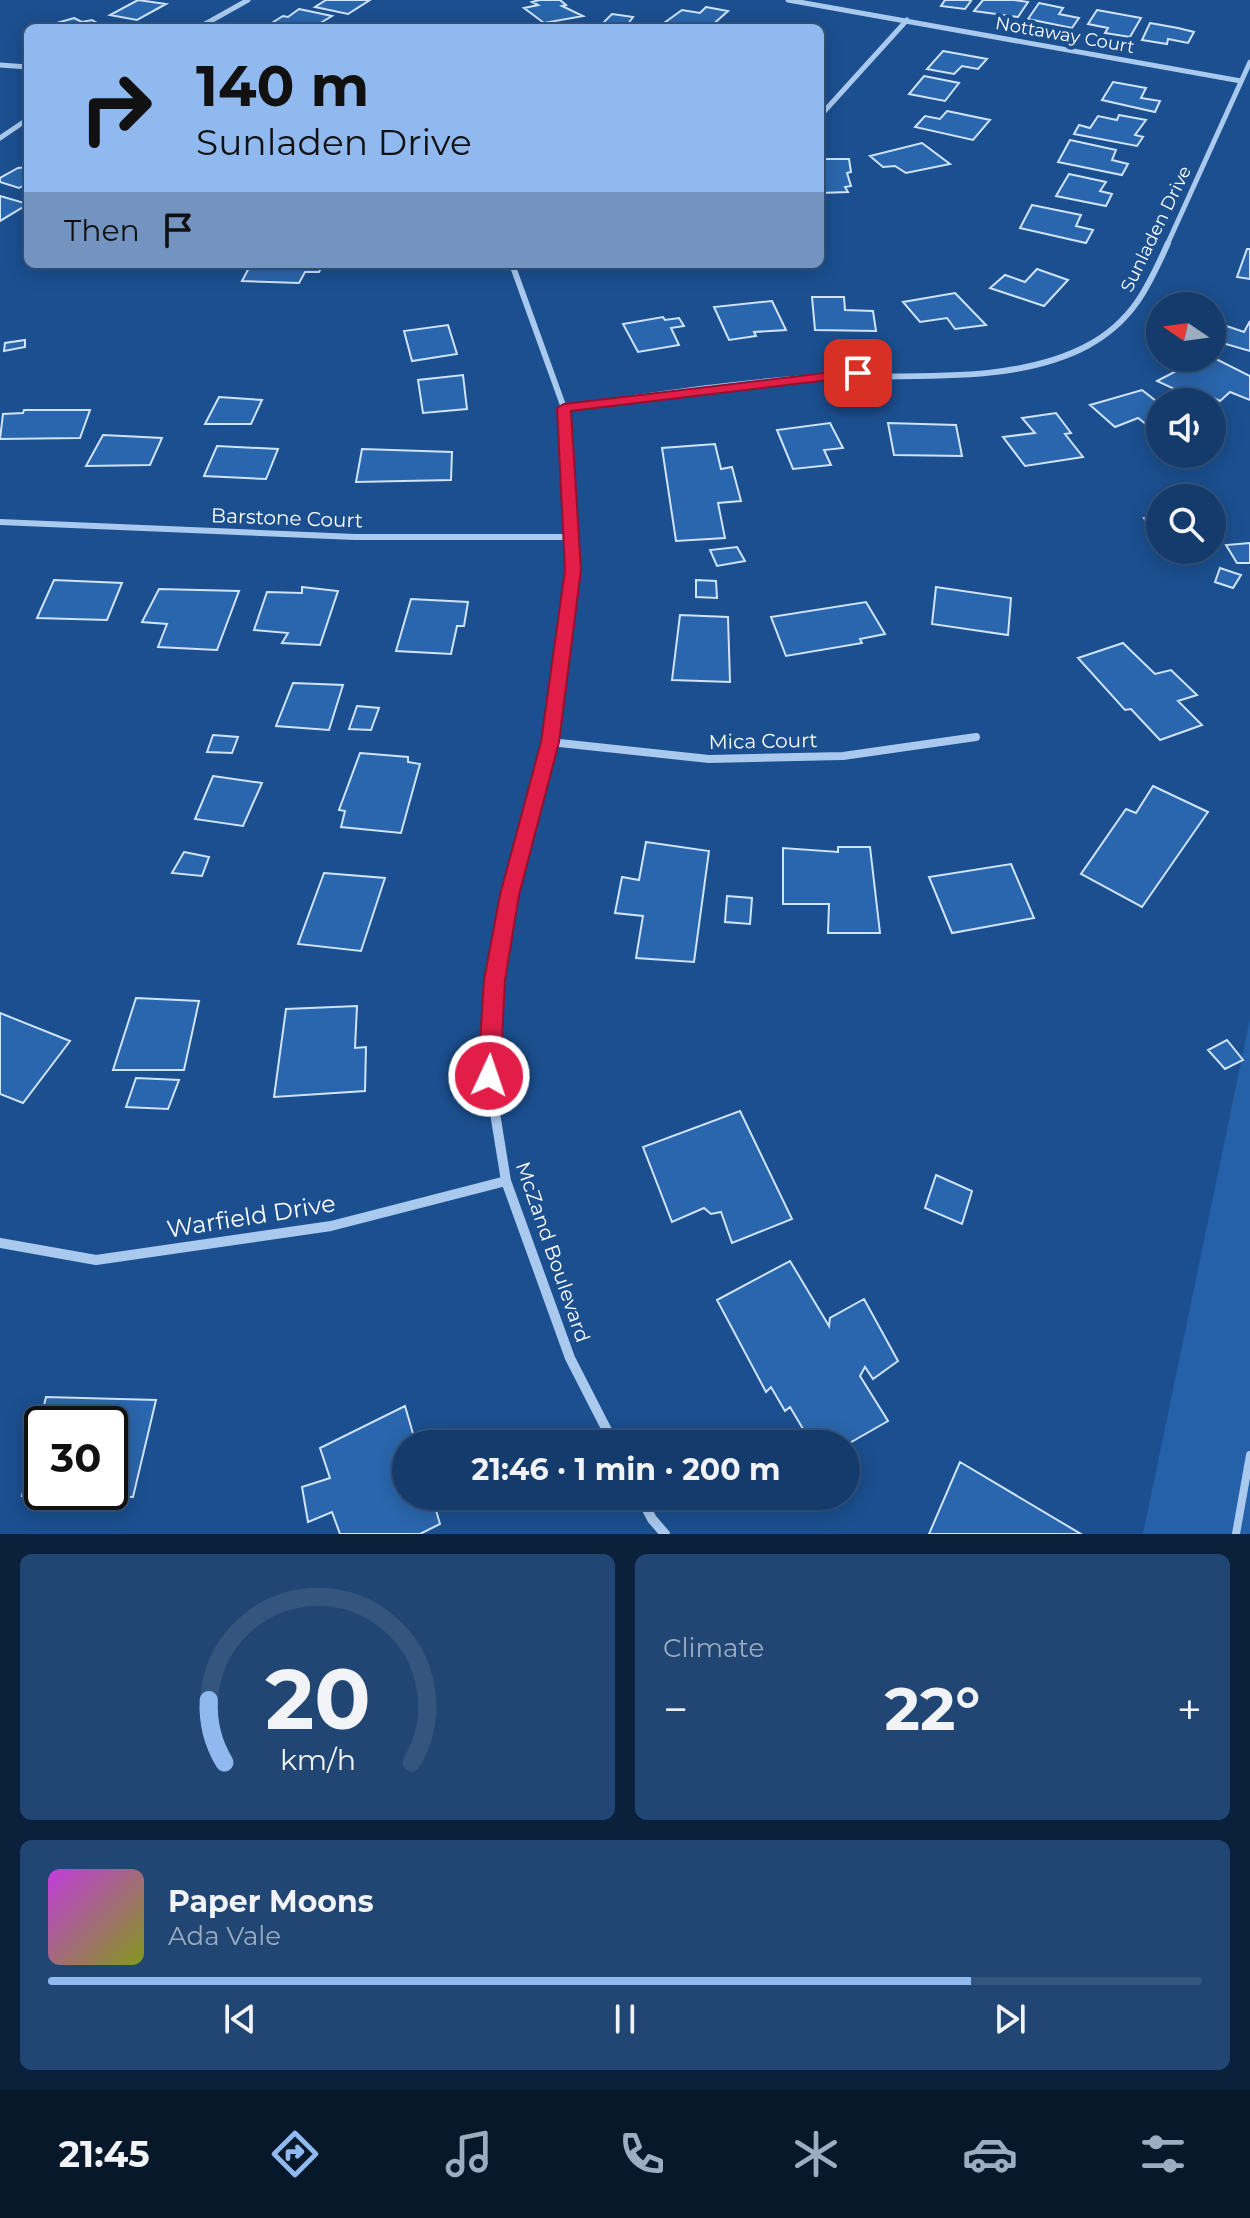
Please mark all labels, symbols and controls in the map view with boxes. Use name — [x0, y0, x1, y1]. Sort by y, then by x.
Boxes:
street label: Nottaway Court — [994, 12, 1136, 58]
text: 140 m — [196, 52, 369, 120]
icon: right — [64, 56, 168, 160]
text: Sunladen Drive — [196, 120, 472, 164]
street label: Sunladen Drive — [1116, 162, 1196, 296]
icon: arrive — [156, 208, 200, 252]
text: Then — [64, 212, 140, 249]
north arrow — [1146, 292, 1226, 372]
map controls — [1146, 292, 1226, 564]
pin — [824, 339, 892, 407]
icon: arrive — [836, 351, 880, 395]
button: sound — [1146, 388, 1226, 468]
button: search — [1146, 484, 1226, 564]
street label: Barstone Court — [211, 503, 363, 533]
street label: Mica Court — [708, 728, 818, 754]
position arrow — [447, 1034, 531, 1118]
street label: McZand Boulevard — [511, 1159, 595, 1345]
street label: Warfield Drive — [165, 1188, 337, 1244]
speed limit sign: 30 — [24, 1406, 128, 1510]
text: 21:46 · 1 min · 200 m — [471, 1451, 781, 1488]
text: Climate — [663, 1632, 764, 1664]
text: 20 — [265, 1648, 370, 1750]
text: 22° — [885, 1672, 980, 1745]
text: − — [663, 1682, 688, 1736]
text: + — [1177, 1682, 1202, 1736]
text: km/h — [279, 1742, 356, 1777]
text: Paper Moons — [168, 1883, 374, 1920]
text: Ada Vale — [168, 1920, 281, 1952]
icon: previous — [218, 1997, 262, 2041]
icon: pause — [603, 1997, 647, 2041]
icon: next — [988, 1997, 1032, 2041]
icon: directions — [267, 2126, 323, 2182]
icon: music — [441, 2126, 497, 2182]
icon: phone — [614, 2126, 670, 2182]
icon: climate — [788, 2126, 844, 2182]
icon: car — [962, 2126, 1018, 2182]
icon: filters — [1135, 2126, 1191, 2182]
text: 21:45 — [59, 2132, 150, 2176]

